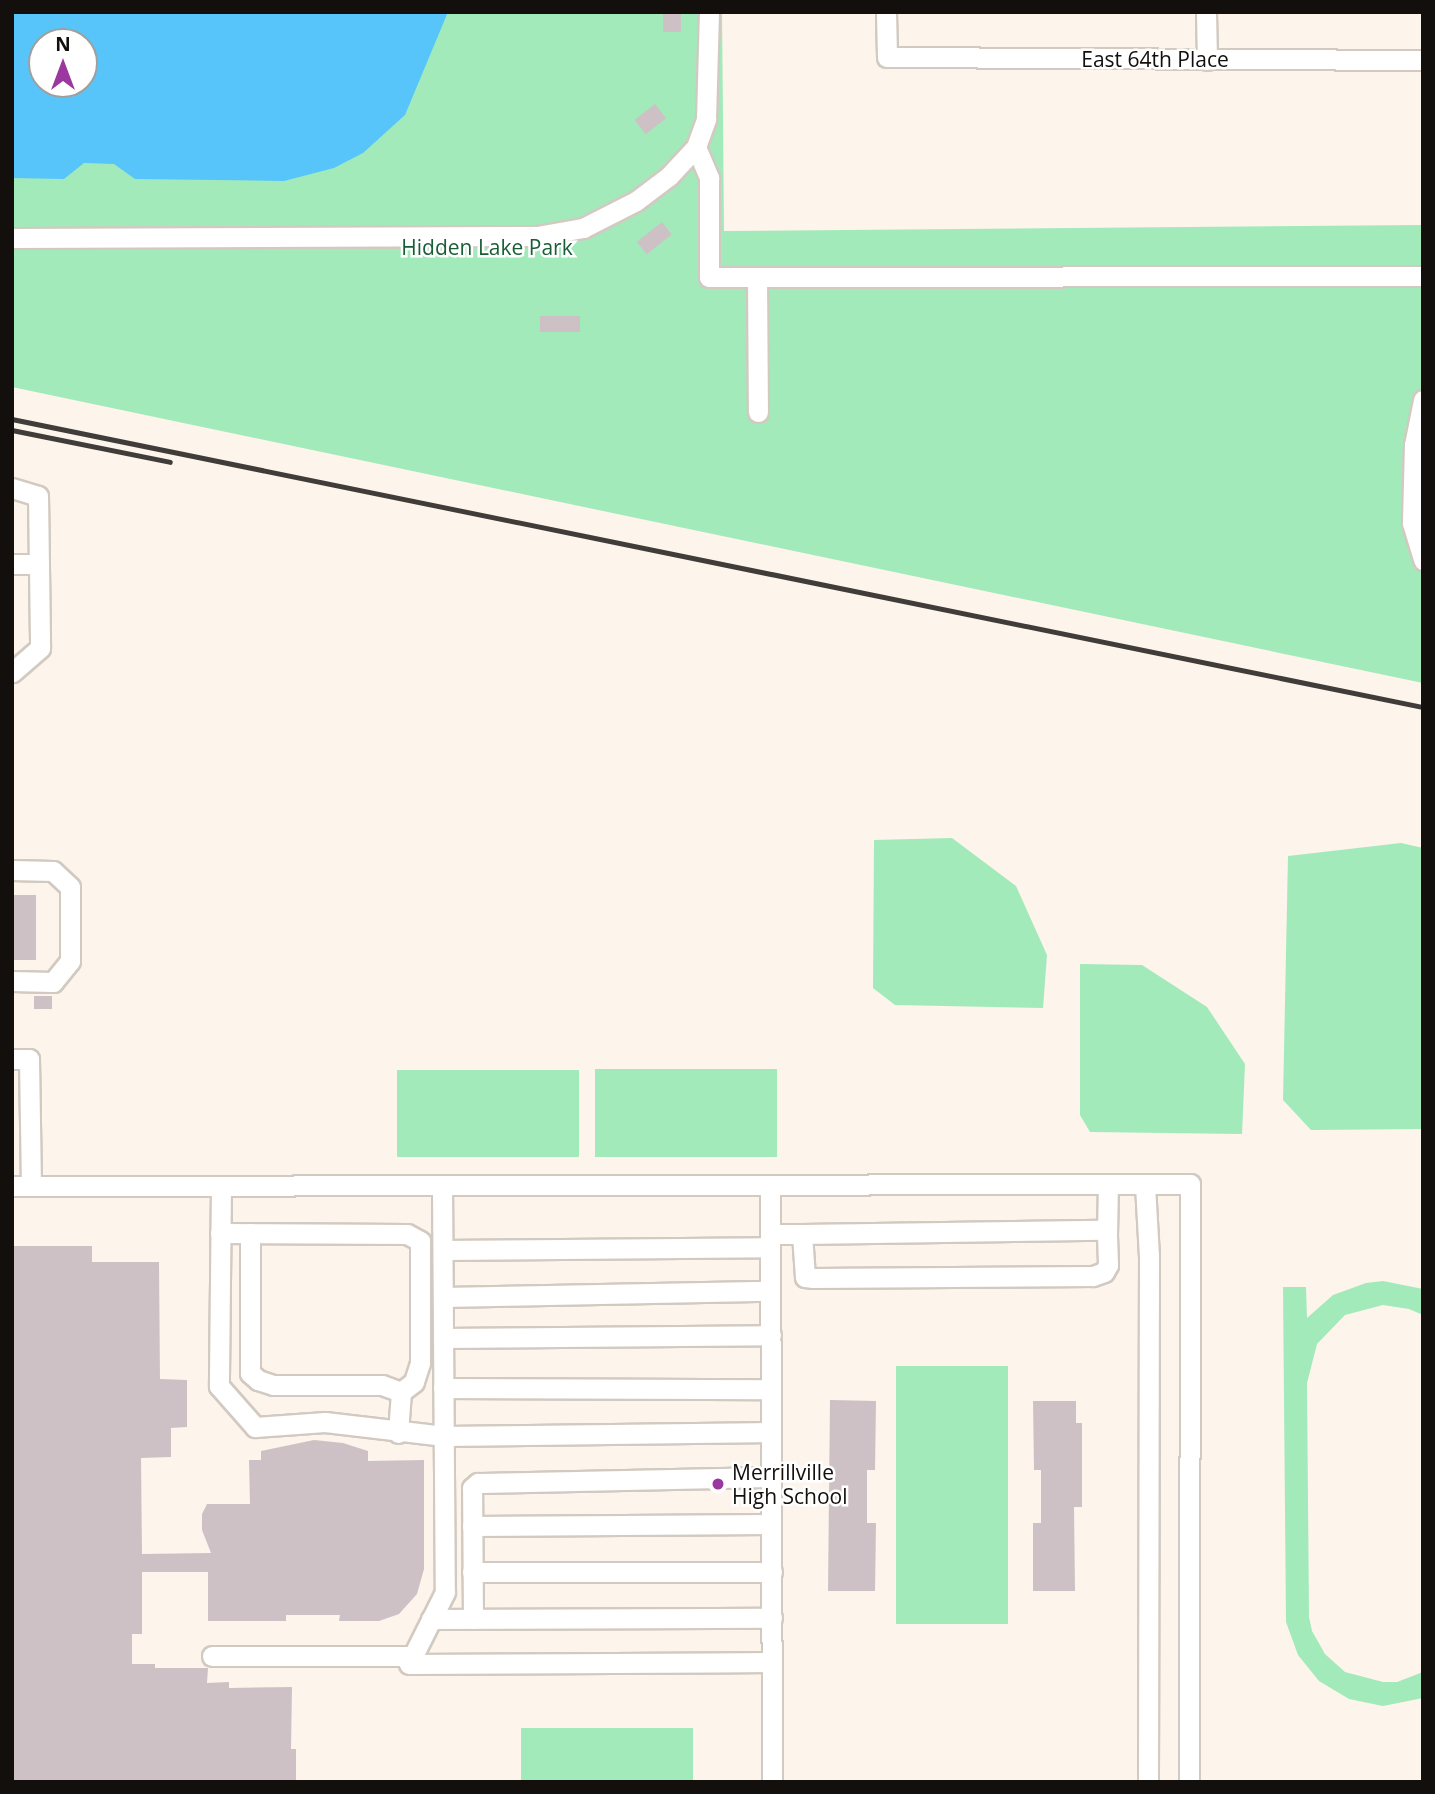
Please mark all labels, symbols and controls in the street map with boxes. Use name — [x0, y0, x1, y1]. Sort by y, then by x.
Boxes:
north arrow — [28, 28, 98, 98]
text: N — [55, 31, 71, 57]
street label: East 64th Place — [1081, 46, 1229, 72]
park label: Hidden Lake Park — [401, 234, 573, 260]
place label: Merrillville High School — [732, 1459, 848, 1509]
marker: Merrillville High School — [710, 1476, 726, 1492]

